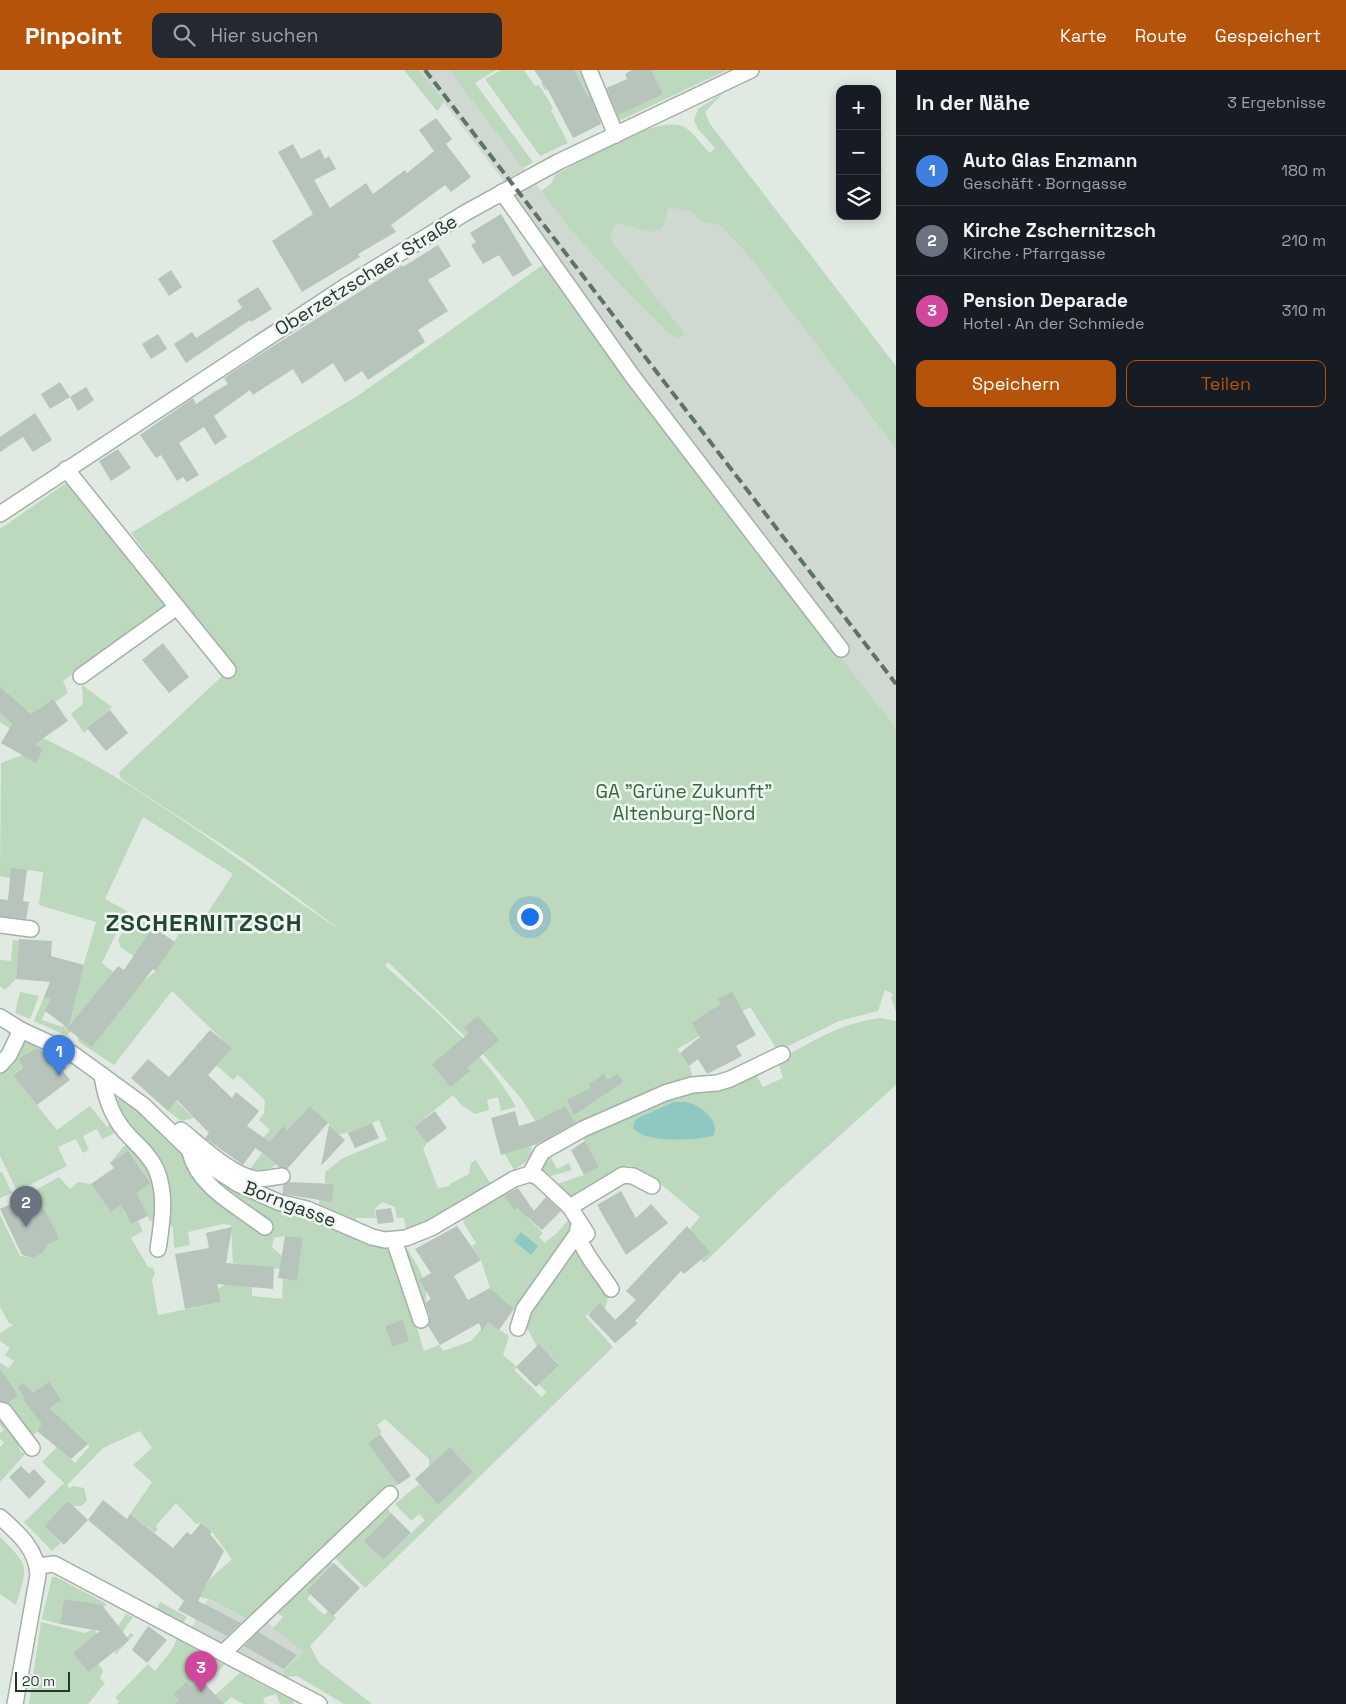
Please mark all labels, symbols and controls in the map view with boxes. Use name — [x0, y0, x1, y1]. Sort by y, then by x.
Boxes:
search box — [152, 13, 502, 58]
text: Pinpoint — [25, 20, 122, 51]
icon: search — [170, 21, 198, 49]
text: Hier suchen — [210, 23, 318, 48]
text: Karte — [1060, 24, 1107, 47]
text: Route — [1135, 24, 1187, 47]
text: Gespeichert — [1215, 24, 1321, 47]
map controls — [836, 85, 881, 220]
button: + — [836, 85, 881, 130]
text: In der Nähe — [916, 89, 1030, 116]
text: 3 Ergebnisse — [1227, 92, 1326, 113]
button: − — [836, 130, 881, 175]
text: Auto Glas Enzmann — [963, 148, 1138, 173]
text: 1 — [928, 160, 936, 181]
text: 180 m — [1281, 160, 1326, 181]
text: Geschäft · Borngasse — [963, 173, 1127, 194]
button: layers — [836, 175, 881, 220]
street label: Oberzetzschaer Straße — [270, 209, 462, 341]
text: Kirche Zschernitzsch — [963, 218, 1156, 243]
text: 2 — [927, 230, 937, 251]
text: 210 m — [1282, 230, 1326, 251]
text: Kirche · Pfarrgasse — [963, 243, 1106, 264]
text: Pension Deparade — [963, 288, 1128, 313]
text: 3 — [927, 300, 937, 321]
text: 310 m — [1282, 300, 1326, 321]
text: Hotel · An der Schmiede — [963, 313, 1145, 334]
button: Speichern — [916, 360, 1116, 407]
button: Teilen — [1126, 360, 1326, 407]
park label: GA "Grüne Zukunft" Altenburg-Nord — [596, 779, 772, 826]
your location — [517, 904, 543, 930]
district label: ZSCHERNITZSCH — [105, 907, 303, 938]
pin: 1 — [43, 1035, 75, 1076]
street label: Borngasse — [240, 1175, 340, 1233]
pin: 2 — [10, 1186, 42, 1227]
pin: 3 — [185, 1651, 217, 1692]
scale bar — [15, 1669, 70, 1692]
text: 20 m — [22, 1672, 55, 1690]

